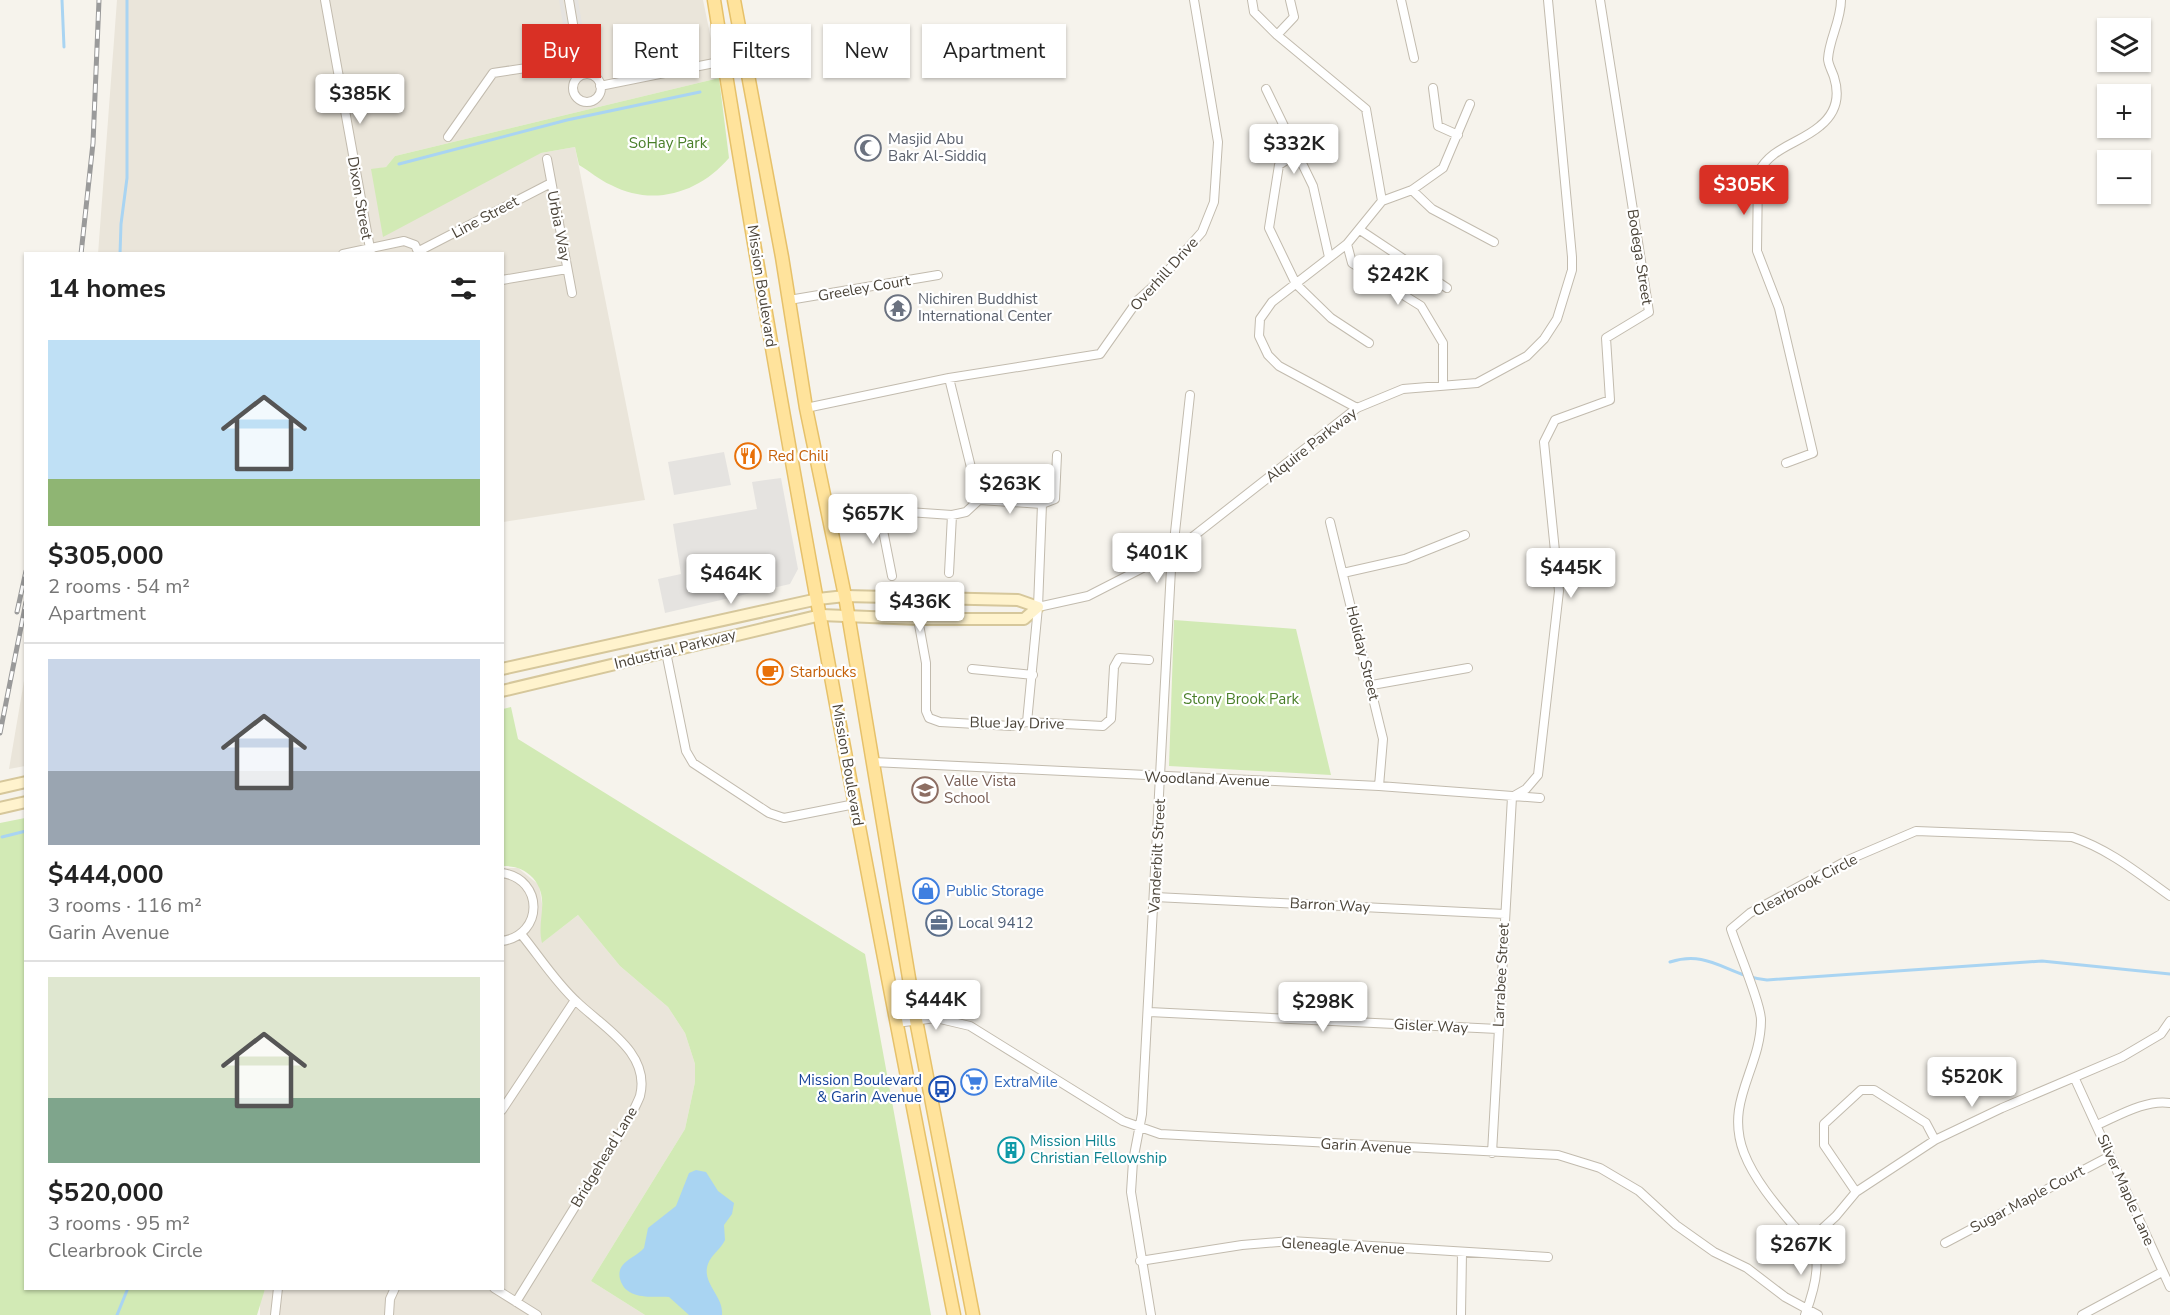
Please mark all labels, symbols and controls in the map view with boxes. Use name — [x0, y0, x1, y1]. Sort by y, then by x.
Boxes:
map controls — [2097, 18, 2151, 204]
button: layers — [2097, 18, 2151, 72]
chip: Buy — [522, 24, 601, 78]
chip: Rent — [613, 24, 699, 78]
chip: Filters — [711, 24, 811, 78]
chip: New — [823, 24, 910, 78]
chip: Apartment — [922, 24, 1066, 78]
pin: $385K — [318, 74, 402, 125]
text: $385K — [329, 80, 391, 107]
button: + — [2097, 84, 2151, 138]
pin: $332K — [1252, 124, 1336, 175]
place label: Masjid Abu Bakr Al-Siddiq — [888, 129, 987, 166]
text: $332K — [1263, 130, 1325, 157]
park label: SoHay Park — [629, 133, 708, 153]
mosque icon: Masjid Abu Bakr Al-Siddiq — [853, 133, 883, 163]
button: − — [2097, 150, 2151, 204]
street label: Dixon Street — [343, 155, 377, 242]
pin: $305K — [1702, 165, 1786, 216]
text: $305K — [1713, 171, 1775, 198]
street label: Urbia Way — [542, 189, 576, 263]
street label: Line Street — [448, 191, 523, 243]
street label: Bodega Street — [1623, 208, 1658, 307]
street label: Mission Boulevard — [742, 223, 782, 349]
street label: Overhill Drive — [1126, 233, 1202, 315]
pin: $242K — [1356, 255, 1440, 306]
text: $242K — [1367, 261, 1429, 288]
street label: Greeley Court — [816, 270, 912, 306]
text: 14 homes — [48, 271, 166, 306]
icon: filters — [447, 272, 480, 305]
place label: Nichiren Buddhist International Center — [918, 289, 1052, 326]
temple icon: Nichiren Buddhist International Center — [883, 293, 913, 323]
icon: home — [210, 379, 318, 487]
street label: Alquire Parkway — [1261, 403, 1361, 487]
restaurant icon: Red Chili — [733, 441, 763, 471]
place label: Red Chili — [768, 446, 828, 466]
pin: $263K — [968, 464, 1052, 515]
text: $263K — [979, 470, 1041, 497]
pin: $657K — [831, 494, 915, 545]
text: $657K — [842, 500, 904, 527]
pin: $401K — [1115, 533, 1199, 584]
text: $305,000 — [48, 538, 164, 573]
text: $401K — [1126, 539, 1188, 566]
pin: $445K — [1529, 548, 1613, 599]
pin: $464K — [689, 554, 773, 605]
text: $445K — [1540, 554, 1602, 581]
text: $464K — [700, 560, 762, 587]
text: 2 rooms · 54 m² — [48, 573, 190, 600]
pin: $436K — [878, 582, 962, 633]
text: $436K — [889, 588, 951, 615]
text: Apartment — [48, 600, 146, 627]
street label: Holiday Street — [1342, 604, 1385, 703]
street label: Industrial Parkway — [612, 624, 738, 674]
cafe icon: Starbucks — [755, 657, 785, 687]
place label: Starbucks — [790, 662, 856, 682]
park label: Stony Brook Park — [1183, 689, 1300, 709]
icon: home — [210, 698, 318, 806]
street label: Mission Boulevard — [827, 702, 869, 828]
street label: Blue Jay Drive — [969, 712, 1065, 734]
street label: Woodland Avenue — [1144, 767, 1270, 791]
place label: Valle Vista School — [943, 771, 1016, 808]
school or university icon: Valle Vista School — [910, 775, 940, 805]
street label: Vanderbilt Street — [1144, 798, 1170, 915]
street label: Clearbrook Circle — [1749, 849, 1861, 921]
text: $444,000 — [48, 857, 164, 892]
shop icon: Public Storage — [911, 876, 941, 906]
place label: Public Storage — [946, 881, 1044, 901]
text: 3 rooms · 116 m² — [48, 892, 202, 919]
street label: Barron Way — [1289, 893, 1371, 917]
office icon: Local 9412 — [924, 908, 954, 938]
place label: Local 9412 — [958, 913, 1034, 933]
text: Garin Avenue — [48, 919, 170, 946]
street label: Larrabee Street — [1488, 922, 1514, 1028]
pin: $444K — [894, 980, 978, 1031]
pin: $298K — [1281, 982, 1365, 1033]
text: $444K — [905, 986, 967, 1013]
text: $298K — [1292, 988, 1354, 1015]
street label: Gisler Way — [1393, 1014, 1469, 1038]
icon: home — [210, 1016, 318, 1124]
pin: $520K — [1930, 1057, 2014, 1108]
text: $520K — [1941, 1063, 2003, 1090]
supermarket icon: ExtraMile — [959, 1067, 989, 1097]
place label: Mission Boulevard & Garin Avenue — [798, 1070, 922, 1107]
place label: ExtraMile — [994, 1072, 1058, 1092]
bus stop icon: Mission Boulevard & Garin Avenue — [927, 1074, 957, 1104]
street label: Bridgehead Lane — [566, 1103, 642, 1211]
place label: Mission Hills Christian Fellowship — [1030, 1131, 1167, 1168]
street label: Silver Maple Lane — [2092, 1131, 2160, 1249]
street label: Garin Avenue — [1320, 1134, 1412, 1158]
building icon: Mission Hills Christian Fellowship — [996, 1135, 1026, 1165]
street label: Sugar Maple Court — [1966, 1160, 2088, 1238]
text: $520,000 — [48, 1175, 164, 1210]
text: 3 rooms · 95 m² — [48, 1210, 190, 1237]
pin: $267K — [1759, 1225, 1843, 1276]
text: $267K — [1770, 1231, 1832, 1258]
street label: Gleneagle Avenue — [1281, 1233, 1405, 1259]
text: Clearbrook Circle — [48, 1237, 203, 1264]

